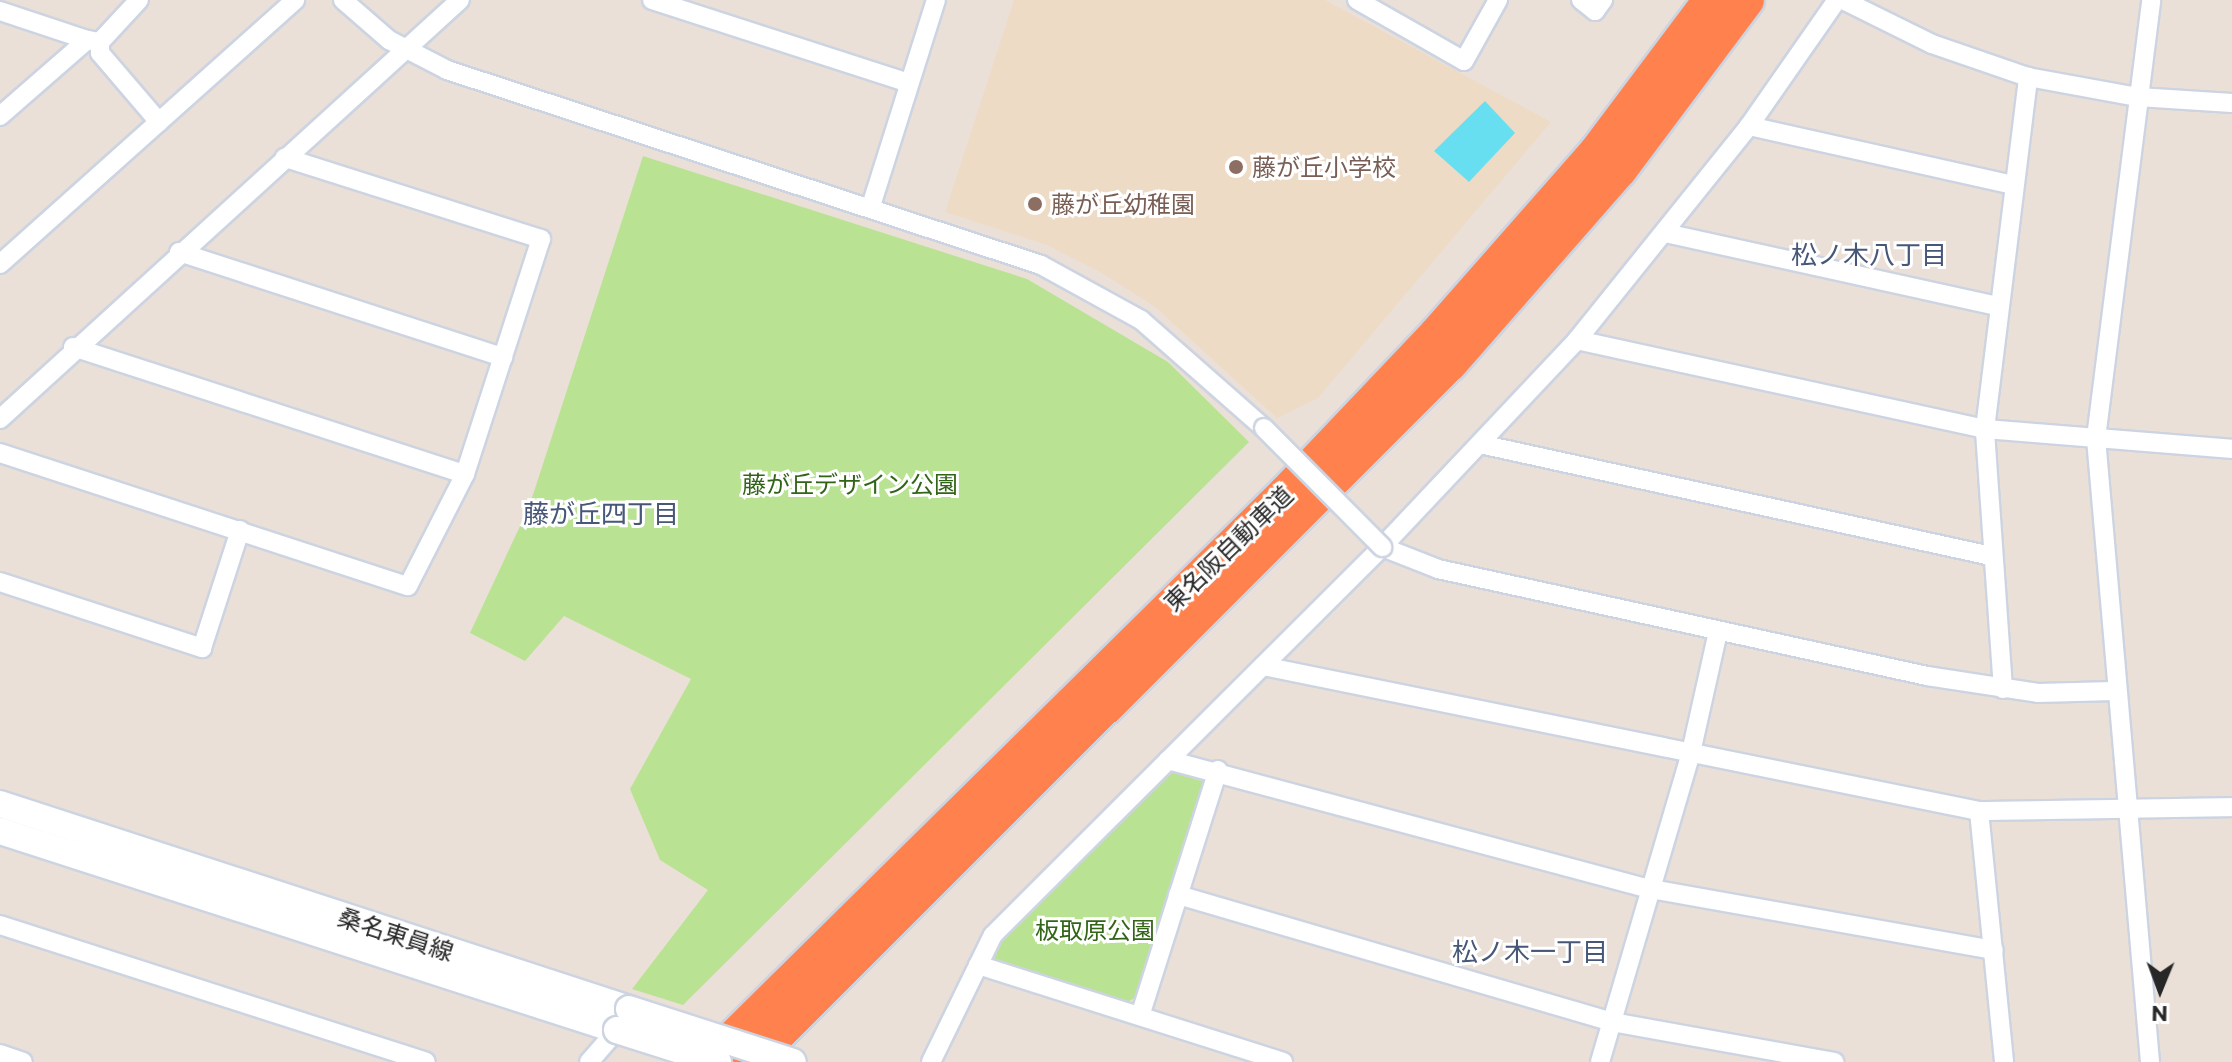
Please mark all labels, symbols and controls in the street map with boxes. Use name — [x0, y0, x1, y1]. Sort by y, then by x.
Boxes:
place label: 藤が丘小学校 — [1252, 153, 1396, 181]
marker: 藤が丘小学校 — [1227, 158, 1245, 176]
place label: 藤が丘幼稚園 — [1051, 190, 1195, 218]
marker: 藤が丘幼稚園 — [1026, 195, 1044, 213]
district label: 松ノ木八丁目 — [1791, 238, 1947, 270]
park label: 藤が丘デザイン公園 — [742, 470, 958, 498]
street label: 東名阪自動車道 — [1158, 479, 1298, 617]
district label: 藤が丘四丁目 — [523, 497, 679, 529]
street label: 桑名東員線 — [334, 902, 458, 966]
park label: 板取原公園 — [1035, 916, 1155, 944]
district label: 松ノ木一丁目 — [1452, 935, 1608, 967]
north arrow — [2120, 950, 2200, 1030]
text: N — [2151, 1001, 2168, 1028]

